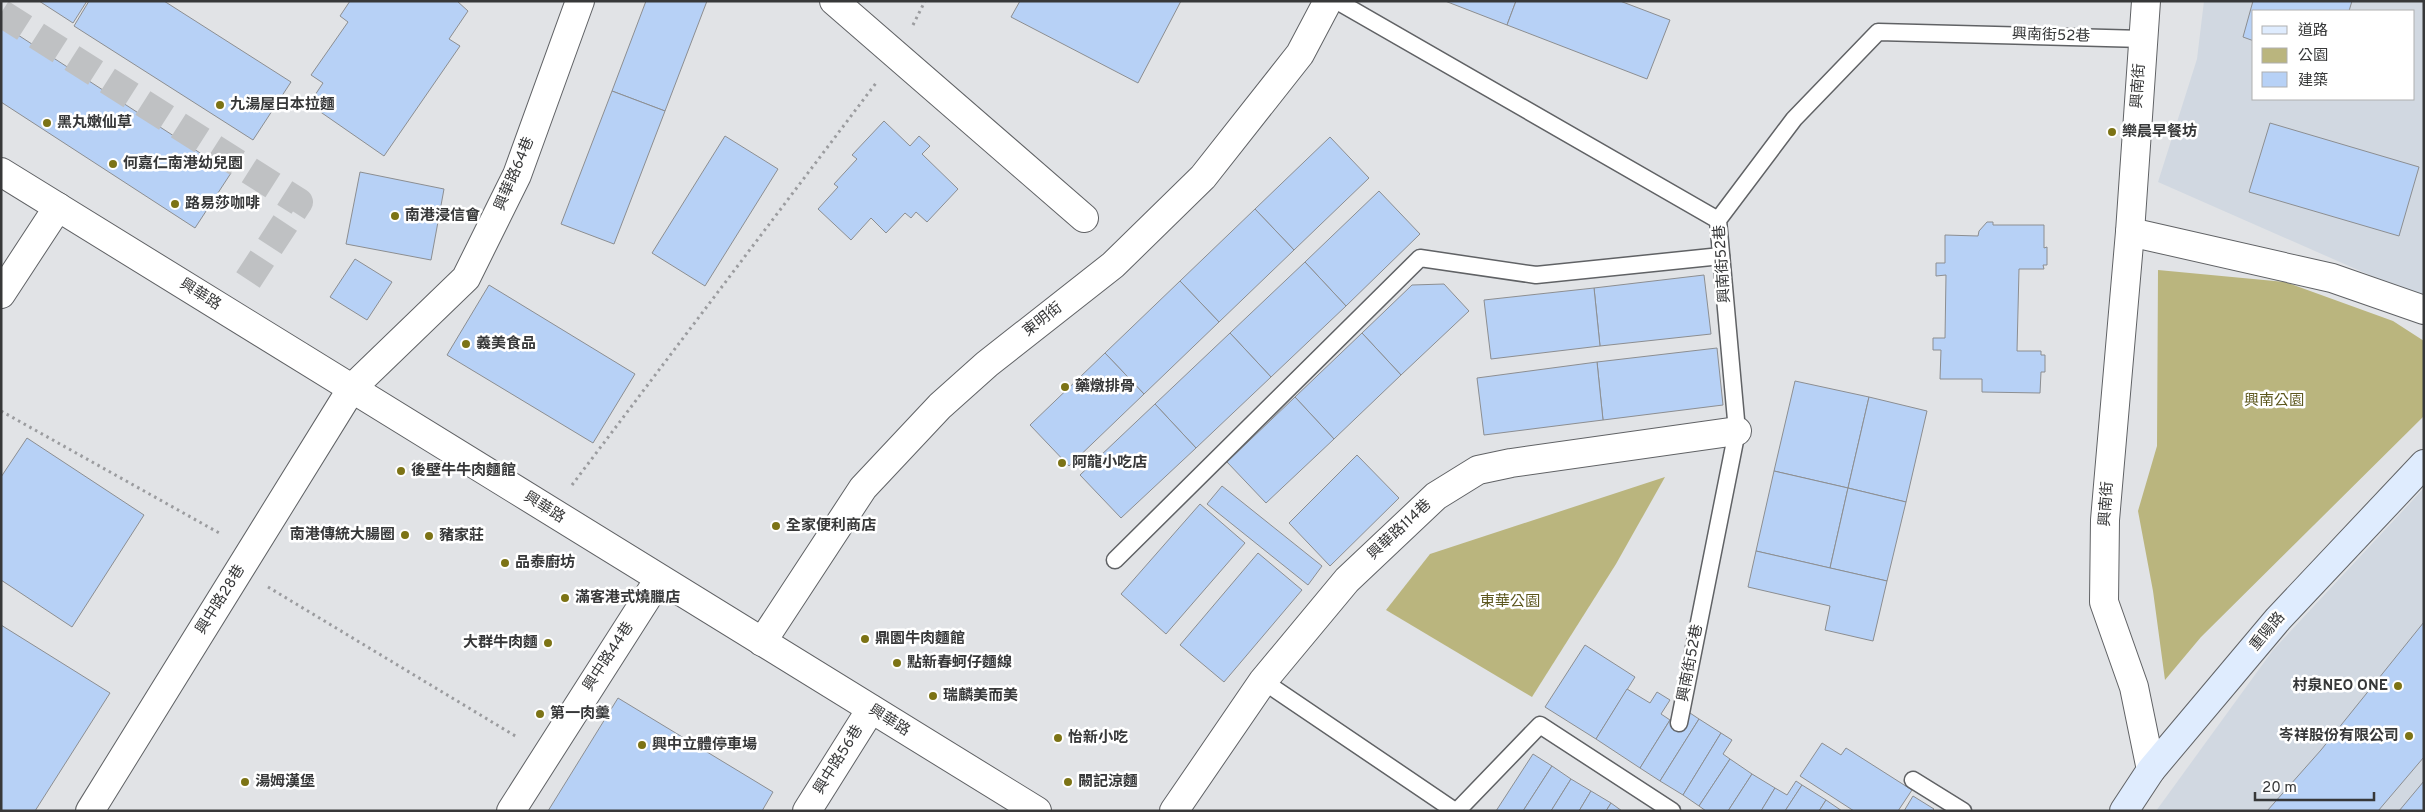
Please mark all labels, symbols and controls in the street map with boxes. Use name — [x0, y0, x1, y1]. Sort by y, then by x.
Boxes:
legend — [2252, 10, 2415, 100]
text: 道路 — [2298, 22, 2328, 41]
street label: 興南街52巷 — [2011, 25, 2091, 47]
text: 公園 — [2298, 47, 2328, 66]
street label: 興南街 — [2128, 63, 2150, 109]
text: 建築 — [2298, 72, 2328, 91]
place label: 九湯屋日本拉麵 — [230, 95, 335, 115]
marker: 九湯屋日本拉麵 — [214, 99, 226, 111]
place label: 黑丸嫩仙草 — [57, 113, 132, 133]
marker: 黑丸嫩仙草 — [41, 117, 53, 129]
place label: 樂晨早餐坊 — [2122, 122, 2197, 142]
marker: 樂晨早餐坊 — [2106, 126, 2118, 138]
street label: 興華路64巷 — [491, 134, 539, 214]
place label: 何嘉仁南港幼兒園 — [123, 154, 243, 174]
marker: 何嘉仁南港幼兒園 — [107, 158, 119, 170]
place label: 路易莎咖啡 — [185, 195, 260, 214]
marker: 路易莎咖啡 — [169, 198, 181, 210]
place label: 南港浸信會 — [405, 207, 480, 226]
marker: 南港浸信會 — [389, 210, 401, 222]
street label: 興南街52巷 — [1711, 224, 1735, 304]
street label: 興華路 — [176, 275, 224, 315]
street label: 東明街 — [1019, 299, 1067, 341]
place label: 義美食品 — [476, 335, 536, 354]
marker: 義美食品 — [460, 338, 472, 350]
place label: 藥燉排骨 — [1075, 377, 1135, 397]
marker: 藥燉排骨 — [1059, 381, 1071, 393]
park label: 興南公園 — [2244, 392, 2304, 411]
place label: 阿龍小吃店 — [1072, 453, 1147, 473]
marker: 阿龍小吃店 — [1056, 457, 1068, 469]
place label: 後壁牛牛肉麵館 — [411, 462, 516, 481]
marker: 後壁牛牛肉麵館 — [395, 465, 407, 477]
street label: 興南街 — [2096, 481, 2118, 527]
street label: 興華路 — [520, 488, 568, 528]
street label: 興華路114巷 — [1364, 496, 1436, 564]
place label: 全家便利商店 — [786, 516, 876, 536]
marker: 全家便利商店 — [770, 520, 782, 532]
place label: 南港傳統大腸圈 — [290, 526, 395, 545]
place label: 豬家莊 — [439, 527, 484, 546]
marker: 南港傳統大腸圈 — [399, 529, 411, 541]
marker: 豬家莊 — [423, 530, 435, 542]
place label: 品泰廚坊 — [515, 553, 575, 573]
marker: 品泰廚坊 — [499, 557, 511, 569]
street label: 興中路28巷 — [192, 562, 250, 638]
place label: 滿客港式燒臘店 — [575, 588, 680, 608]
marker: 滿客港式燒臘店 — [559, 592, 571, 604]
park label: 東華公園 — [1480, 593, 1540, 612]
street label: 重陽路 — [2246, 609, 2290, 655]
street label: 興中路44巷 — [580, 619, 638, 695]
street label: 興南街52巷 — [1674, 623, 1708, 703]
place label: 鼎園牛肉麵館 — [875, 630, 965, 649]
marker: 鼎園牛肉麵館 — [859, 633, 871, 645]
place label: 大群牛肉麵 — [463, 634, 538, 653]
marker: 大群牛肉麵 — [542, 637, 554, 649]
place label: 點新春蚵仔麵線 — [907, 654, 1012, 673]
marker: 點新春蚵仔麵線 — [891, 657, 903, 669]
place label: 村泉NEO ONE — [2293, 676, 2388, 696]
marker: 村泉NEO ONE — [2392, 680, 2404, 692]
place label: 瑞麟美而美 — [943, 686, 1018, 706]
marker: 瑞麟美而美 — [927, 690, 939, 702]
street label: 興華路 — [865, 701, 913, 741]
place label: 第一肉羹 — [550, 704, 610, 724]
marker: 第一肉羹 — [534, 708, 546, 720]
street label: 興中路56巷 — [810, 722, 868, 798]
place label: 岑祥股份有限公司 — [2279, 727, 2399, 746]
place label: 怡新小吃 — [1068, 729, 1128, 748]
marker: 岑祥股份有限公司 — [2403, 730, 2415, 742]
marker: 怡新小吃 — [1052, 732, 1064, 744]
place label: 興中立體停車場 — [652, 736, 757, 755]
marker: 興中立體停車場 — [636, 739, 648, 751]
scale bar — [2255, 770, 2374, 802]
place label: 湯姆漢堡 — [255, 772, 315, 792]
place label: 闞記涼麵 — [1078, 773, 1138, 792]
marker: 湯姆漢堡 — [239, 776, 251, 788]
marker: 闞記涼麵 — [1062, 776, 1074, 788]
text: 20 m — [2262, 779, 2297, 798]

